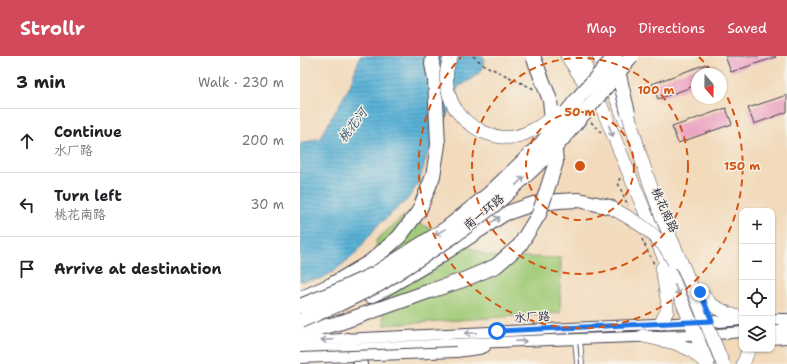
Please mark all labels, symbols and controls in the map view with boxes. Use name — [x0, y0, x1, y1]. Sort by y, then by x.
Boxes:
text: Strollr — [20, 16, 85, 41]
text: Map — [587, 19, 617, 37]
text: Directions — [639, 19, 705, 37]
text: Saved — [727, 19, 767, 37]
north arrow — [691, 68, 727, 104]
text: 3 min — [16, 71, 66, 93]
text: Walk · 230 m — [198, 74, 284, 91]
text: 100 m — [638, 82, 675, 98]
water label: 桃花河 — [334, 103, 372, 146]
text: 50 m — [565, 104, 596, 120]
text: Continue — [54, 122, 122, 142]
one-way arrow — [608, 125, 616, 137]
icon: ahead — [16, 130, 38, 152]
text: 200 m — [242, 132, 284, 149]
text: 水厂路 — [54, 142, 93, 159]
text: 150 m — [724, 158, 760, 174]
centre of rings — [573, 159, 587, 173]
one-way arrow — [515, 177, 525, 186]
street label: 桃花南路 — [648, 185, 682, 235]
text: Turn left — [54, 186, 122, 206]
street label: 南一环路 — [460, 191, 508, 233]
icon: left — [16, 194, 38, 216]
text: 30 m — [250, 196, 284, 213]
text: 桃花南路 — [54, 206, 106, 223]
map controls — [739, 208, 775, 352]
button: + — [739, 208, 775, 244]
one-way arrow — [489, 216, 500, 224]
one-way arrow — [435, 228, 446, 236]
button: − — [739, 244, 775, 280]
icon: arrive — [16, 258, 38, 280]
text: Arrive at destination — [54, 259, 222, 279]
button: locate — [739, 280, 775, 316]
route end — [691, 283, 709, 301]
one-way arrow — [674, 284, 681, 296]
street label: 水厂路 — [514, 308, 550, 326]
button: layers — [739, 316, 775, 352]
route start — [488, 322, 506, 340]
one-way arrow — [465, 329, 478, 336]
one-way arrow — [321, 336, 334, 344]
one-way arrow — [514, 337, 527, 345]

